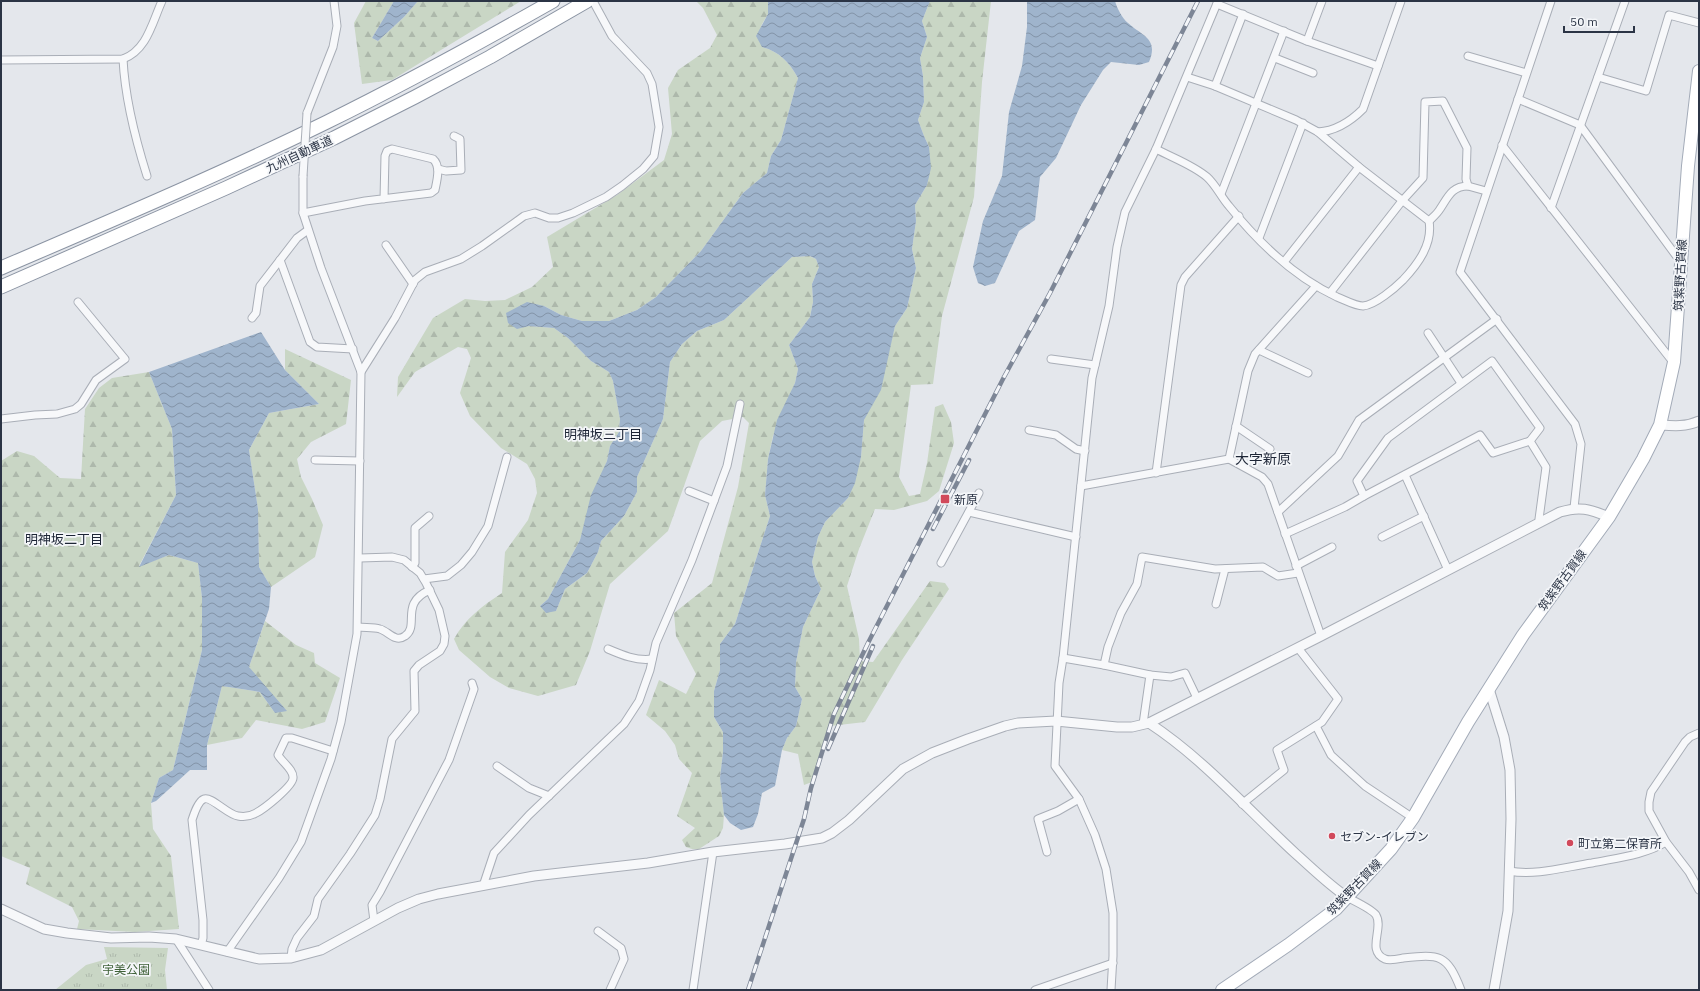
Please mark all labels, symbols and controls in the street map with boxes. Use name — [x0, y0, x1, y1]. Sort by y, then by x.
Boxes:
scale bar — [1564, 8, 1634, 34]
text: 50 m — [1570, 14, 1598, 29]
street label: 九州自動車道 — [263, 132, 335, 176]
street label: 筑紫野古賀線 — [1671, 239, 1689, 311]
district label: 明神坂三丁目 — [564, 426, 642, 443]
district label: 大字新原 — [1235, 450, 1291, 468]
place label: 新原 — [954, 492, 978, 507]
marker: 新原 — [939, 493, 951, 505]
district label: 明神坂二丁目 — [25, 531, 103, 548]
street label: 筑紫野古賀線 — [1535, 546, 1589, 614]
place label: セブン-イレブン — [1340, 829, 1429, 844]
marker: セブン-イレブン — [1327, 831, 1337, 841]
place label: 町立第二保育所 — [1578, 836, 1662, 851]
marker: 町立第二保育所 — [1565, 838, 1575, 848]
street label: 筑紫野古賀線 — [1324, 856, 1384, 918]
park label: 宇美公園 — [102, 962, 150, 977]

